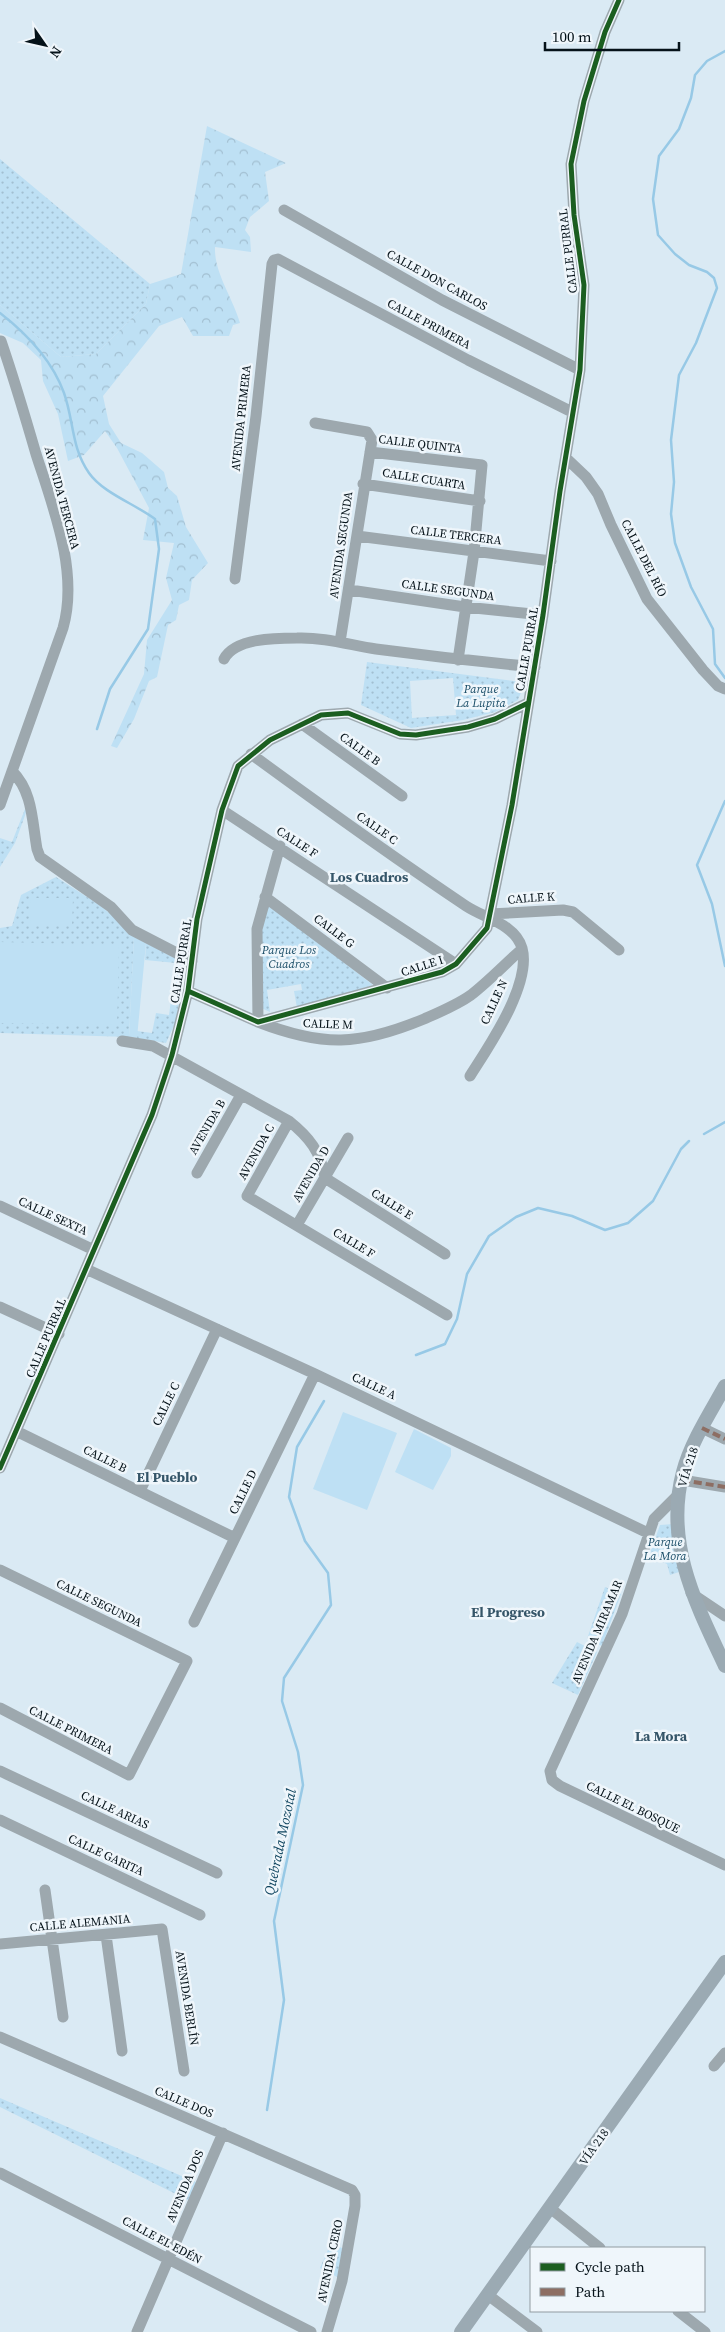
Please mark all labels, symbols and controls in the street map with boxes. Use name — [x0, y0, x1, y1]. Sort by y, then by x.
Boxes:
north arrow — [20, 20, 70, 70]
scale bar — [545, 20, 679, 52]
text: 100 m — [552, 26, 592, 47]
text: N — [45, 42, 67, 62]
street label: CALLE PURRAL — [555, 208, 581, 294]
street label: CALLE DON CARLOS — [384, 246, 490, 314]
street label: CALLE PRIMERA — [384, 295, 474, 353]
street label: AVENIDA PRIMERA — [227, 364, 255, 472]
street label: CALLE QUINTA — [377, 431, 463, 457]
street label: AVENIDA TERCERA — [41, 445, 83, 551]
street label: CALLE CUARTA — [381, 465, 467, 493]
street label: AVENIDA SEGUNDA — [326, 490, 356, 600]
street label: CALLE DEL RÍO — [618, 516, 670, 600]
street label: CALLE TERCERA — [409, 521, 503, 549]
street label: CALLE SEGUNDA — [401, 576, 496, 604]
street label: CALLE PURRAL — [512, 606, 542, 692]
park label: Parque La Lupita — [455, 681, 506, 711]
street label: CALLE B — [336, 729, 384, 770]
street label: CALLE C — [353, 808, 401, 848]
street label: CALLE F — [273, 823, 321, 861]
district label: Los Cuadros — [330, 867, 409, 887]
street label: CALLE K — [507, 888, 555, 908]
street label: CALLE G — [310, 910, 358, 952]
street label: CALLE PURRAL — [166, 918, 196, 1004]
park label: Parque Los Cuadros — [261, 942, 317, 972]
street label: CALLE I — [399, 952, 445, 980]
street label: CALLE N — [477, 977, 511, 1027]
street label: CALLE M — [303, 1015, 354, 1033]
street label: AVENIDA B — [185, 1096, 229, 1157]
street label: AVENIDA C — [234, 1121, 278, 1183]
street label: AVENIDA D — [289, 1143, 333, 1205]
street label: CALLE E — [368, 1185, 416, 1223]
street label: CALLE SEXTA — [16, 1193, 90, 1239]
street label: CALLE F — [330, 1224, 378, 1262]
street label: CALLE PURRAL — [22, 1296, 70, 1380]
street label: CALLE A — [349, 1369, 399, 1403]
street label: CALLE C — [149, 1379, 184, 1429]
street label: CALLE B — [80, 1442, 130, 1477]
street label: VÍA 218 — [674, 1445, 702, 1489]
district label: El Pueblo — [137, 1467, 198, 1487]
street label: CALLE D — [225, 1467, 261, 1517]
park label: Parque La Mora — [643, 1534, 687, 1564]
street label: CALLE SEGUNDA — [53, 1575, 145, 1631]
street label: AVENIDA MIRAMAR — [568, 1578, 626, 1686]
district label: El Progreso — [471, 1602, 545, 1622]
street label: CALLE PRIMERA — [26, 1702, 116, 1758]
district label: La Mora — [635, 1726, 688, 1746]
street label: CALLE EL BOSQUE — [583, 1777, 683, 1837]
street label: CALLE ARIAS — [78, 1787, 152, 1833]
water label: Quebrada Mozotal — [259, 1787, 301, 1897]
street label: CALLE GARITA — [66, 1830, 146, 1880]
street label: CALLE ALEMANIA — [29, 1911, 131, 1935]
street label: AVENIDA BERLÍN — [172, 1949, 202, 2047]
street label: CALLE DOS — [152, 2082, 216, 2122]
street label: VÍA 218 — [576, 2125, 612, 2169]
street label: AVENIDA DOS — [163, 2147, 207, 2225]
street label: CALLE EL EDÉN — [119, 2212, 205, 2268]
street label: AVENIDA CERO — [313, 2218, 347, 2304]
legend — [530, 2247, 705, 2312]
text: Cycle path — [575, 2256, 645, 2277]
text: Path — [575, 2281, 605, 2302]

